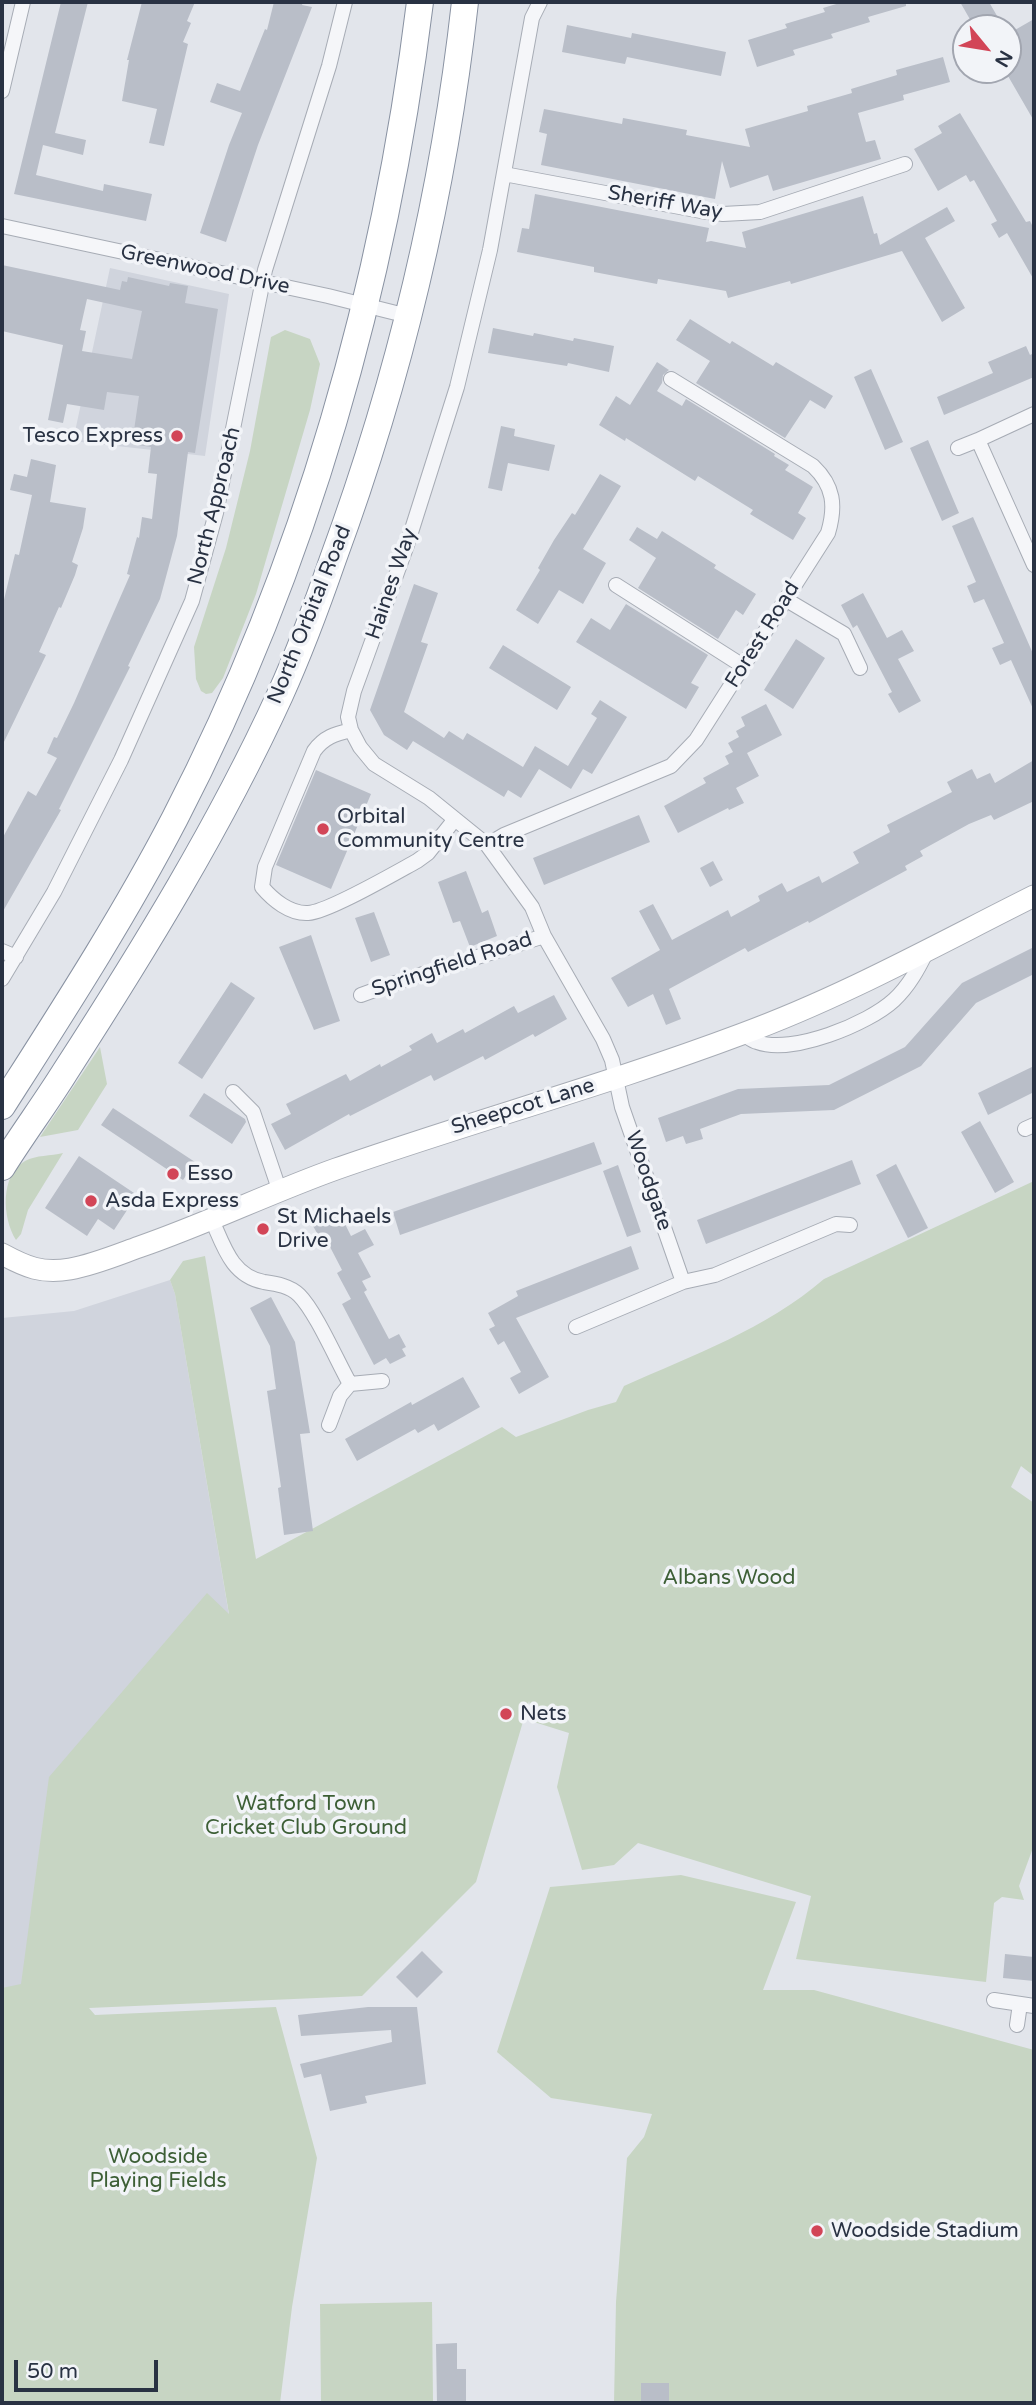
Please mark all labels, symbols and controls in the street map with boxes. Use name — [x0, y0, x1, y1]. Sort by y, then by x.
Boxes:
north arrow — [952, 14, 1022, 84]
text: N — [990, 46, 1017, 71]
street label: Sheriff Way — [606, 181, 724, 225]
street label: Greenwood Drive — [118, 240, 292, 300]
place label: Tesco Express — [22, 423, 163, 449]
street label: North Approach — [183, 424, 247, 588]
marker: Tesco Express — [169, 428, 185, 444]
street label: North Orbital Road — [263, 522, 357, 708]
street label: Haines Way — [361, 525, 423, 643]
street label: Forest Road — [720, 577, 806, 693]
place label: Orbital Community Centre — [337, 804, 524, 854]
marker: Orbital Community Centre — [315, 821, 331, 837]
street label: Springfield Road — [369, 927, 535, 1003]
street label: Sheepcot Lane — [448, 1073, 598, 1141]
street label: Woodgate — [619, 1128, 677, 1234]
place label: Esso — [187, 1161, 233, 1187]
marker: Esso — [165, 1166, 181, 1182]
place label: Asda Express — [105, 1188, 239, 1214]
marker: Asda Express — [83, 1193, 99, 1209]
place label: St Michaels Drive — [277, 1204, 391, 1254]
marker: St Michaels Drive — [255, 1221, 271, 1237]
park label: Albans Wood — [662, 1565, 796, 1591]
place label: Nets — [520, 1701, 567, 1727]
marker: Nets — [498, 1706, 514, 1722]
park label: Watford Town Cricket Club Ground — [205, 1791, 407, 1841]
park label: Woodside Playing Fields — [89, 2144, 227, 2194]
place label: Woodside Stadium — [831, 2218, 1019, 2244]
marker: Woodside Stadium — [809, 2223, 825, 2239]
scale bar — [18, 2346, 161, 2390]
text: 50 m — [27, 2359, 78, 2384]

